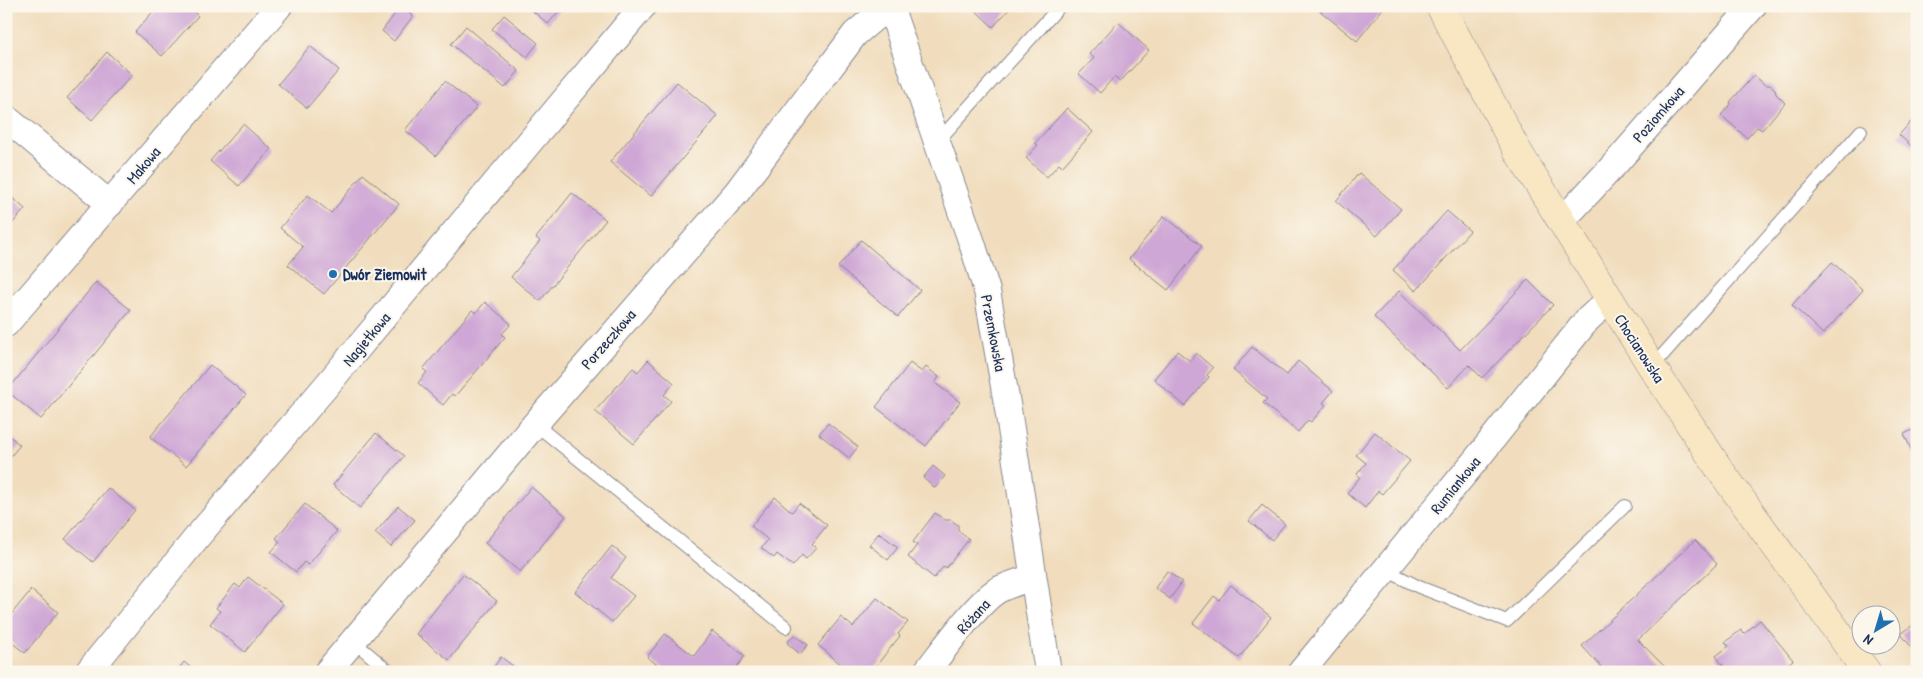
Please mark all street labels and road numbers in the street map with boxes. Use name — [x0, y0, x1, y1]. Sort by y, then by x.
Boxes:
street label: Poziomkowa — [1627, 81, 1689, 147]
street label: Makowa — [121, 142, 165, 188]
street label: Przemkowska — [976, 293, 1012, 373]
street label: Porzeczkowa — [576, 304, 640, 374]
street label: Nagietkowa — [337, 307, 395, 371]
street label: Chocianowska — [1609, 309, 1671, 387]
street label: Rumiankowa — [1425, 451, 1485, 519]
street label: Różana — [951, 594, 995, 638]

